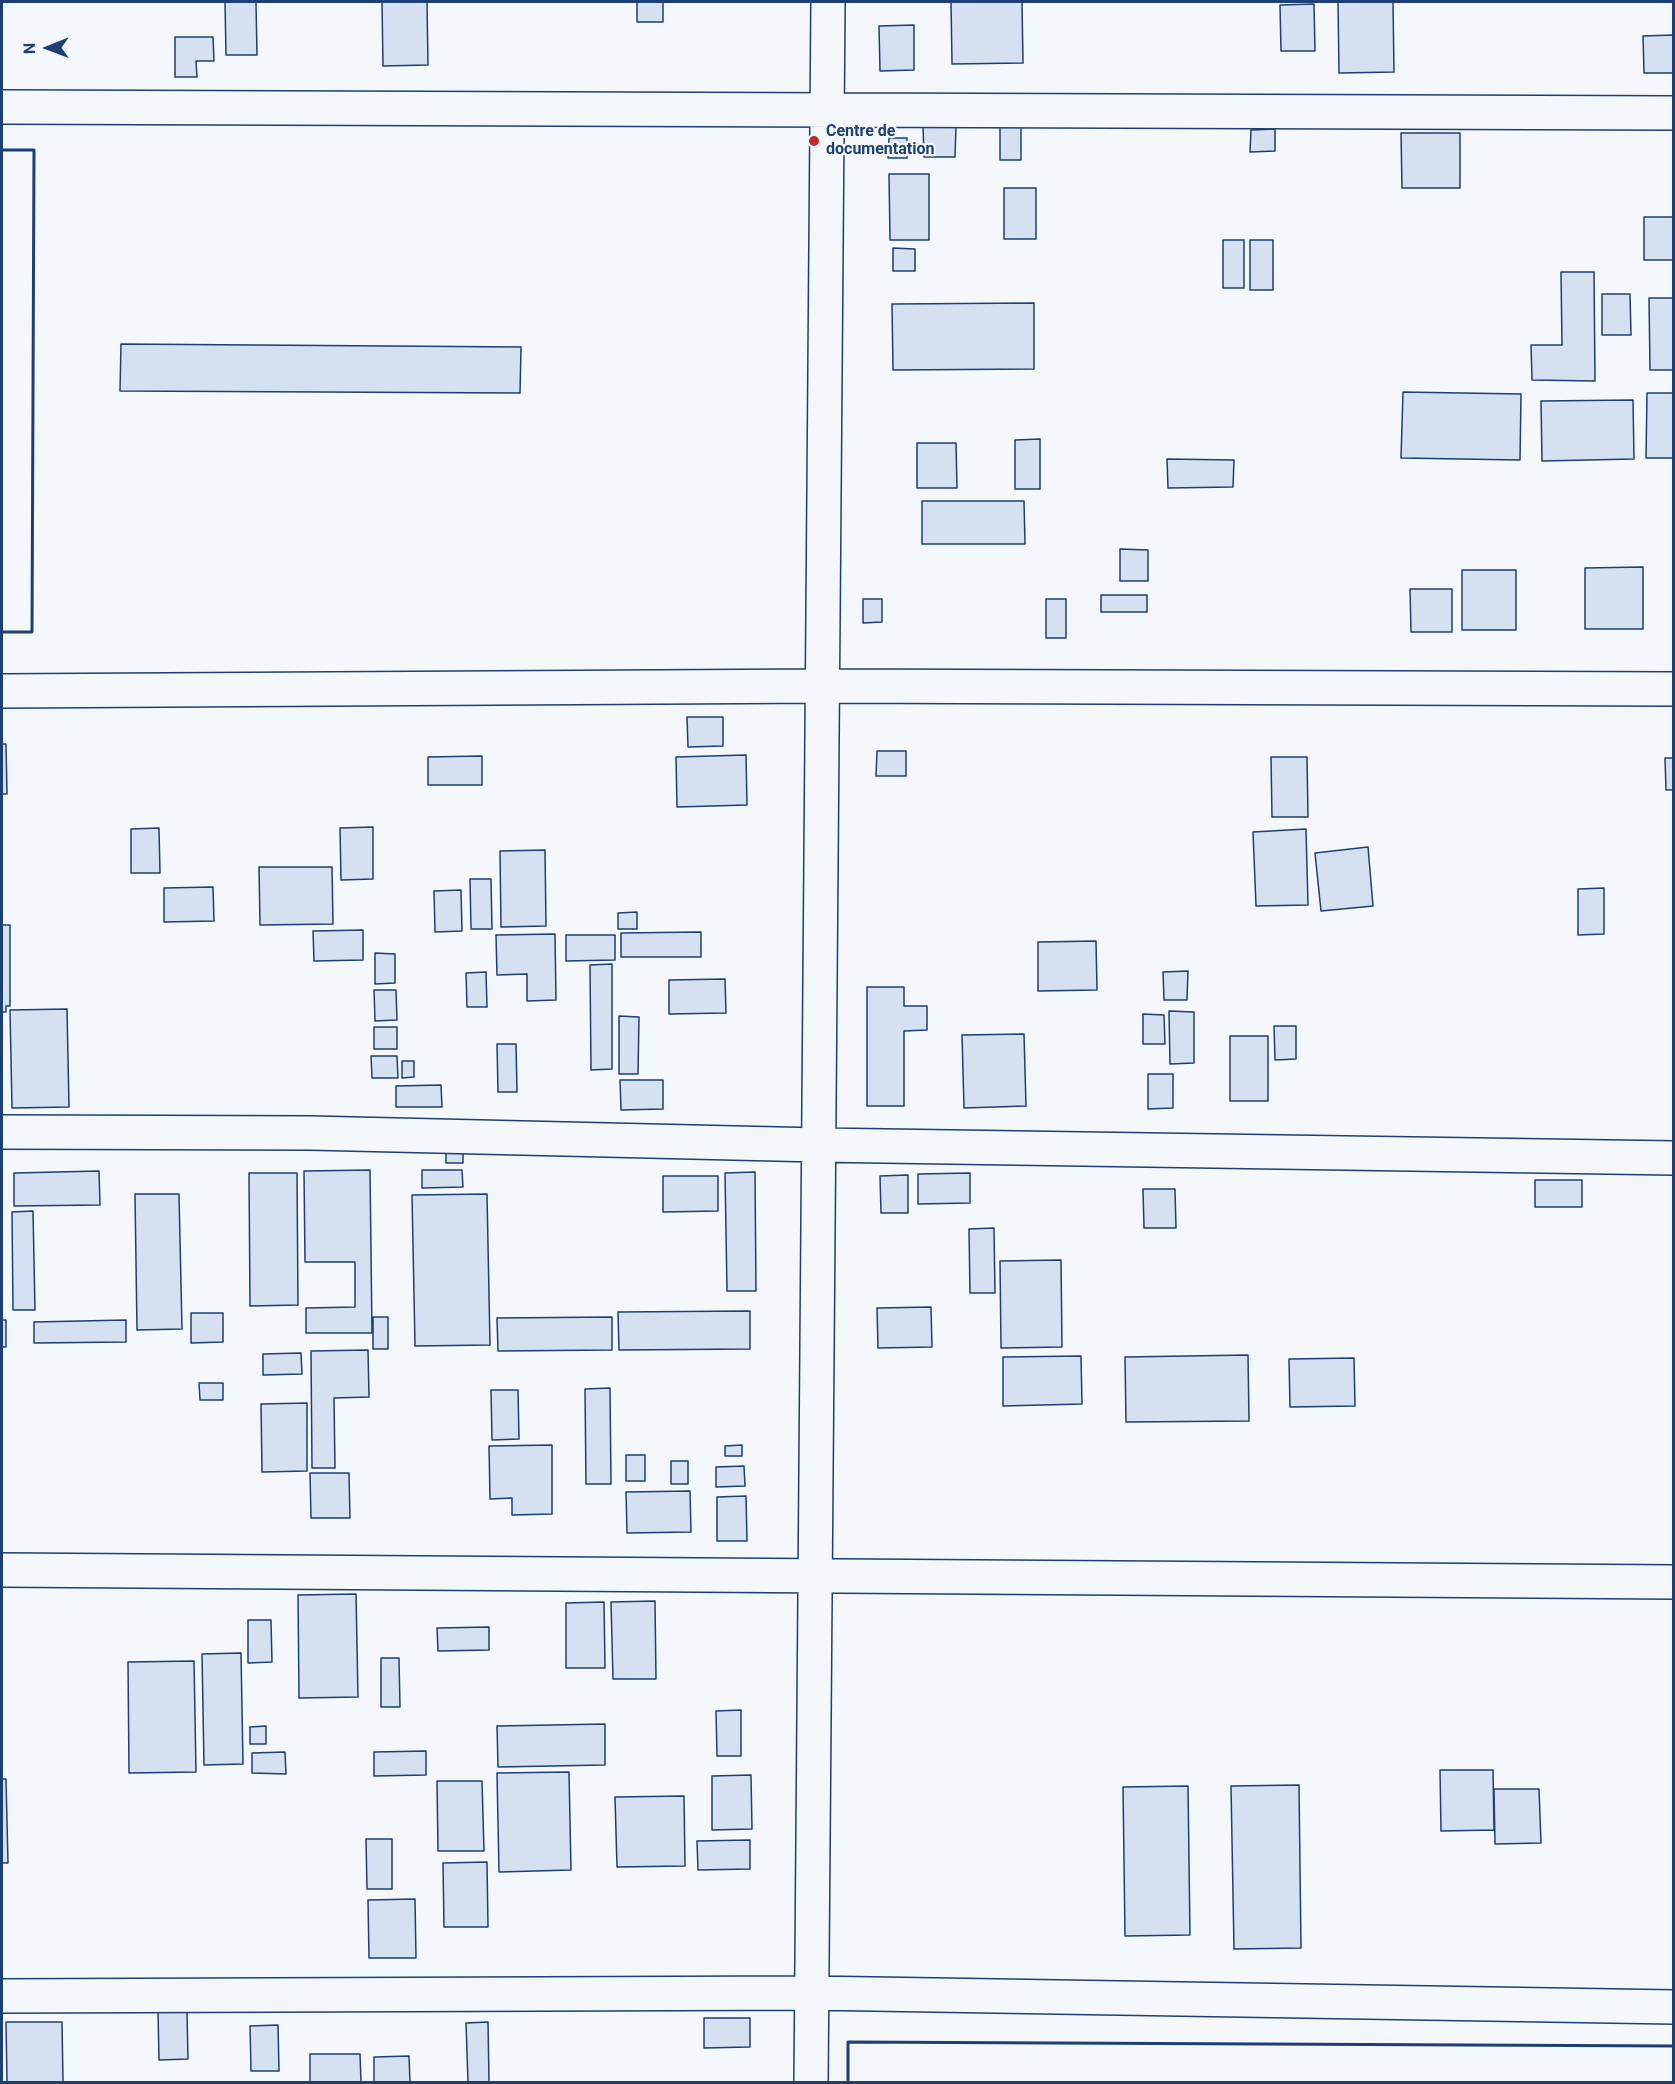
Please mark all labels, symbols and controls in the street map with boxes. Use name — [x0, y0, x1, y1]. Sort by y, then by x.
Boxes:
north arrow — [18, 18, 78, 78]
text: N — [20, 43, 39, 54]
place label: Centre de documentation — [826, 122, 934, 160]
marker: Centre de documentation — [807, 134, 821, 148]

